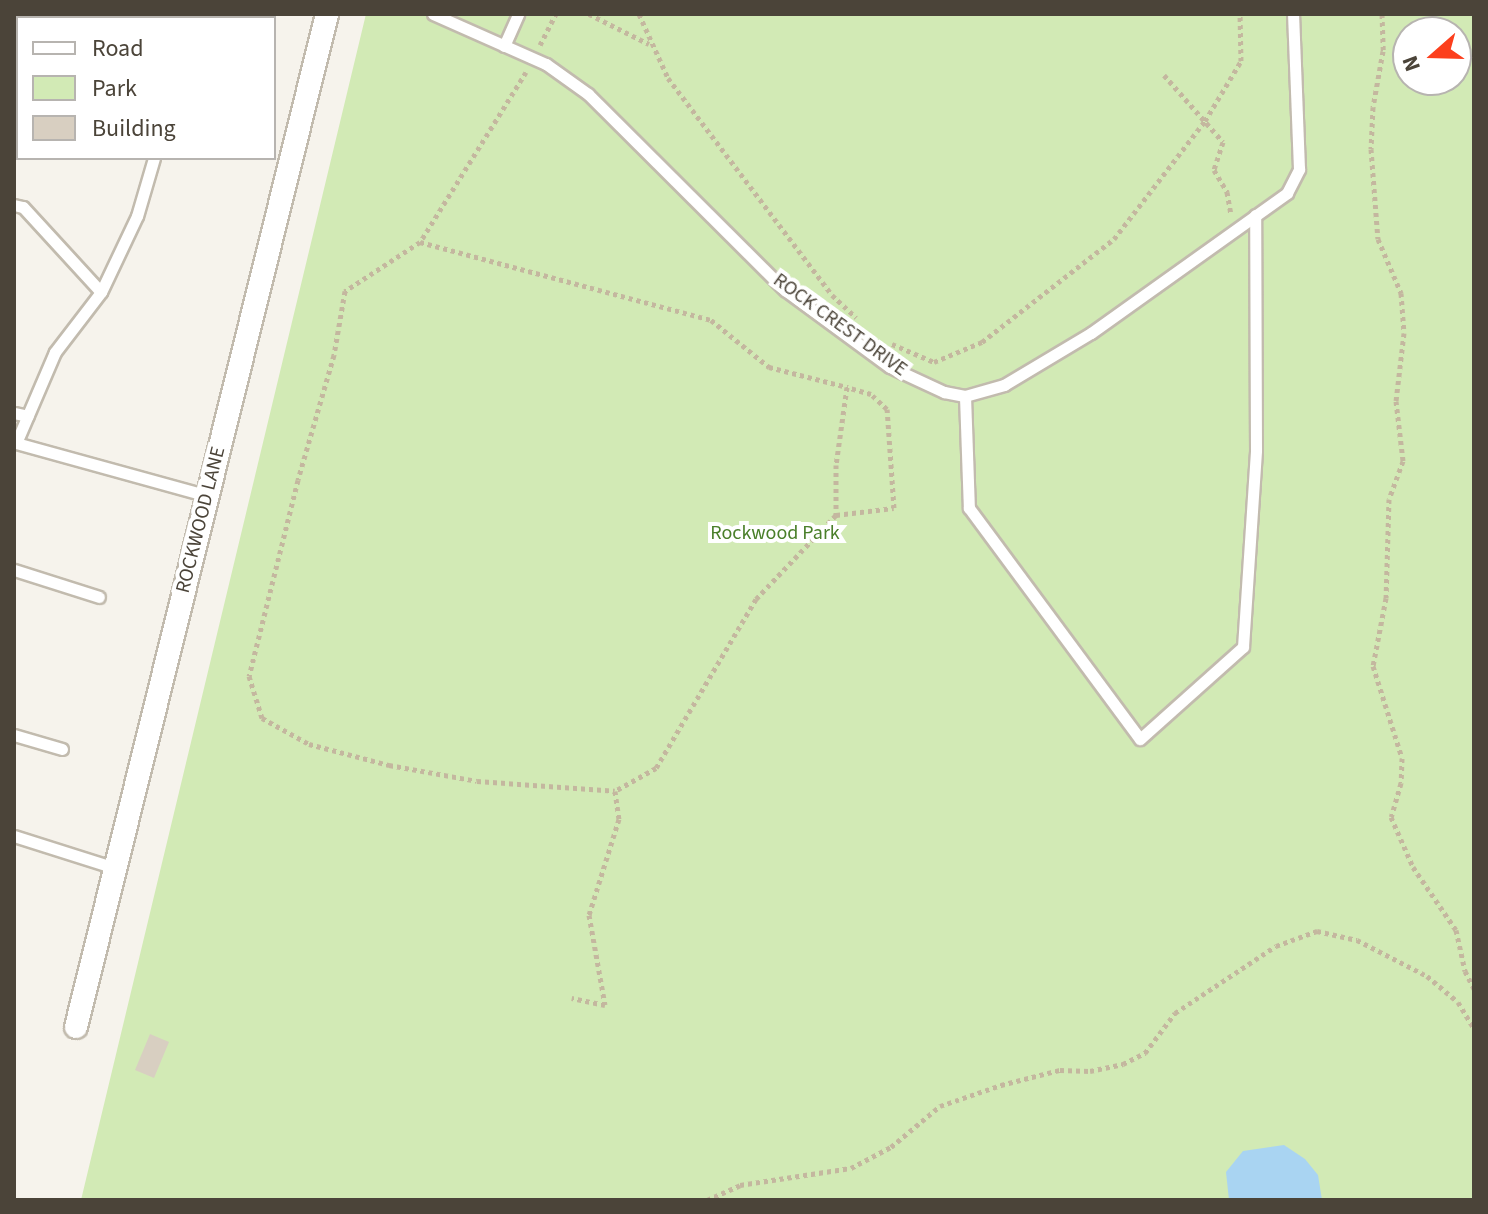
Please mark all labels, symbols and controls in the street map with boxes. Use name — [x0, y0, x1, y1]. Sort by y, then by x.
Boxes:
legend — [16, 16, 276, 160]
north arrow — [1392, 16, 1472, 96]
text: Road — [92, 31, 144, 66]
text: N — [1394, 51, 1429, 76]
text: Park — [92, 71, 137, 106]
text: Building — [92, 111, 176, 146]
street label: ROCK CREST DRIVE — [768, 268, 912, 382]
street label: ROCKWOOD LANE — [171, 444, 231, 596]
park label: Rockwood Park — [710, 521, 840, 545]

